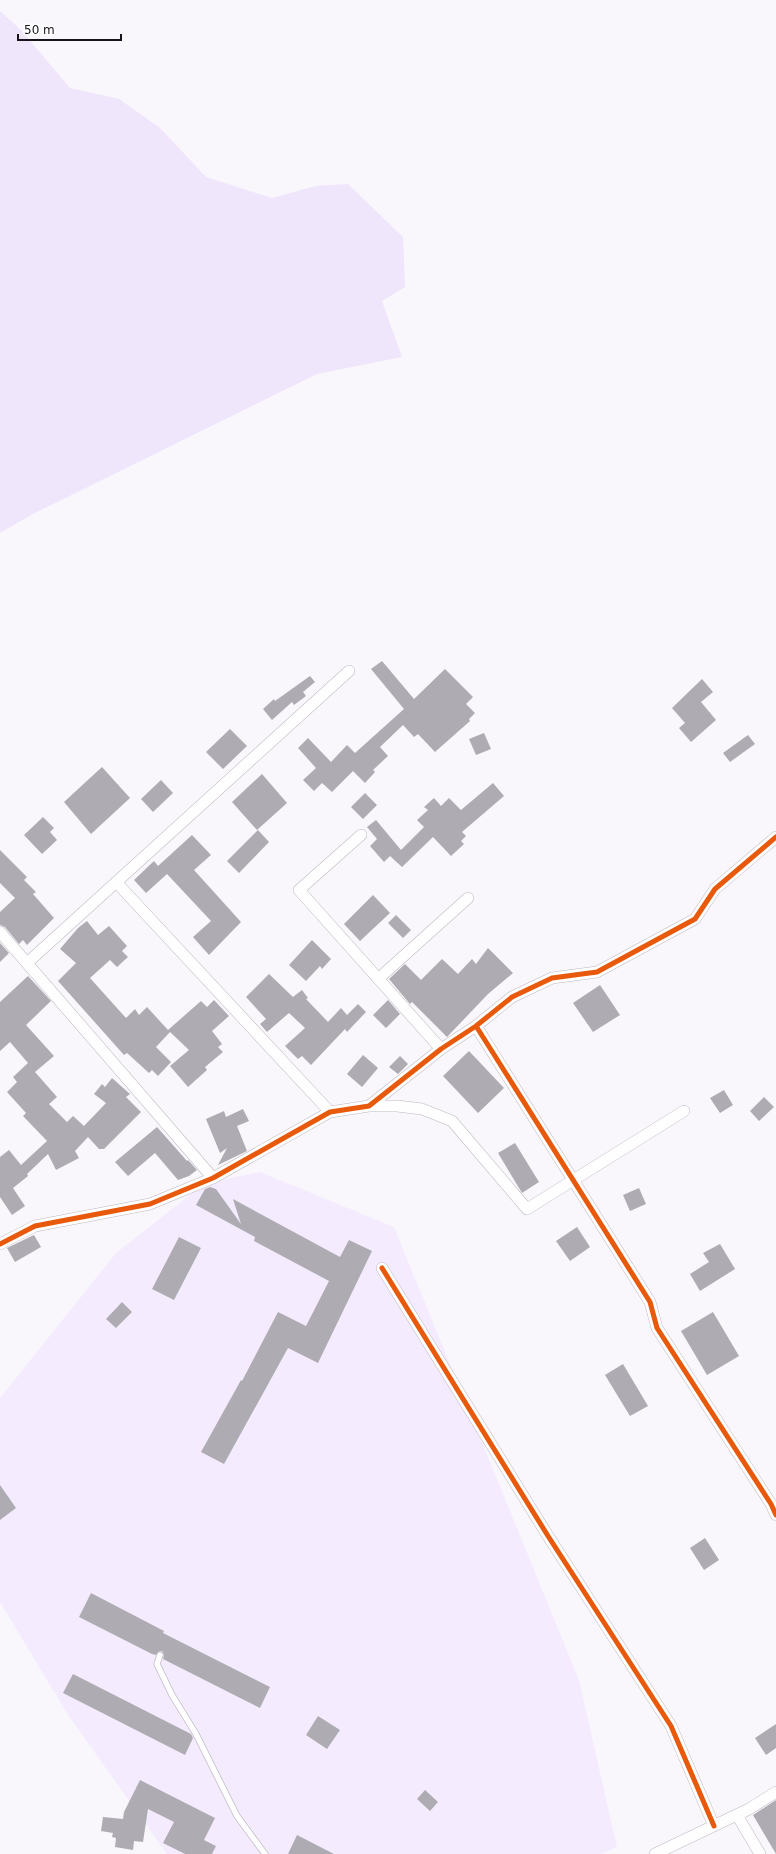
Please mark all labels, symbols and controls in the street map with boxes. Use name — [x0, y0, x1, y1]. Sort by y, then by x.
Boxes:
scale bar — [18, 16, 121, 42]
text: 50 m — [24, 23, 55, 37]

